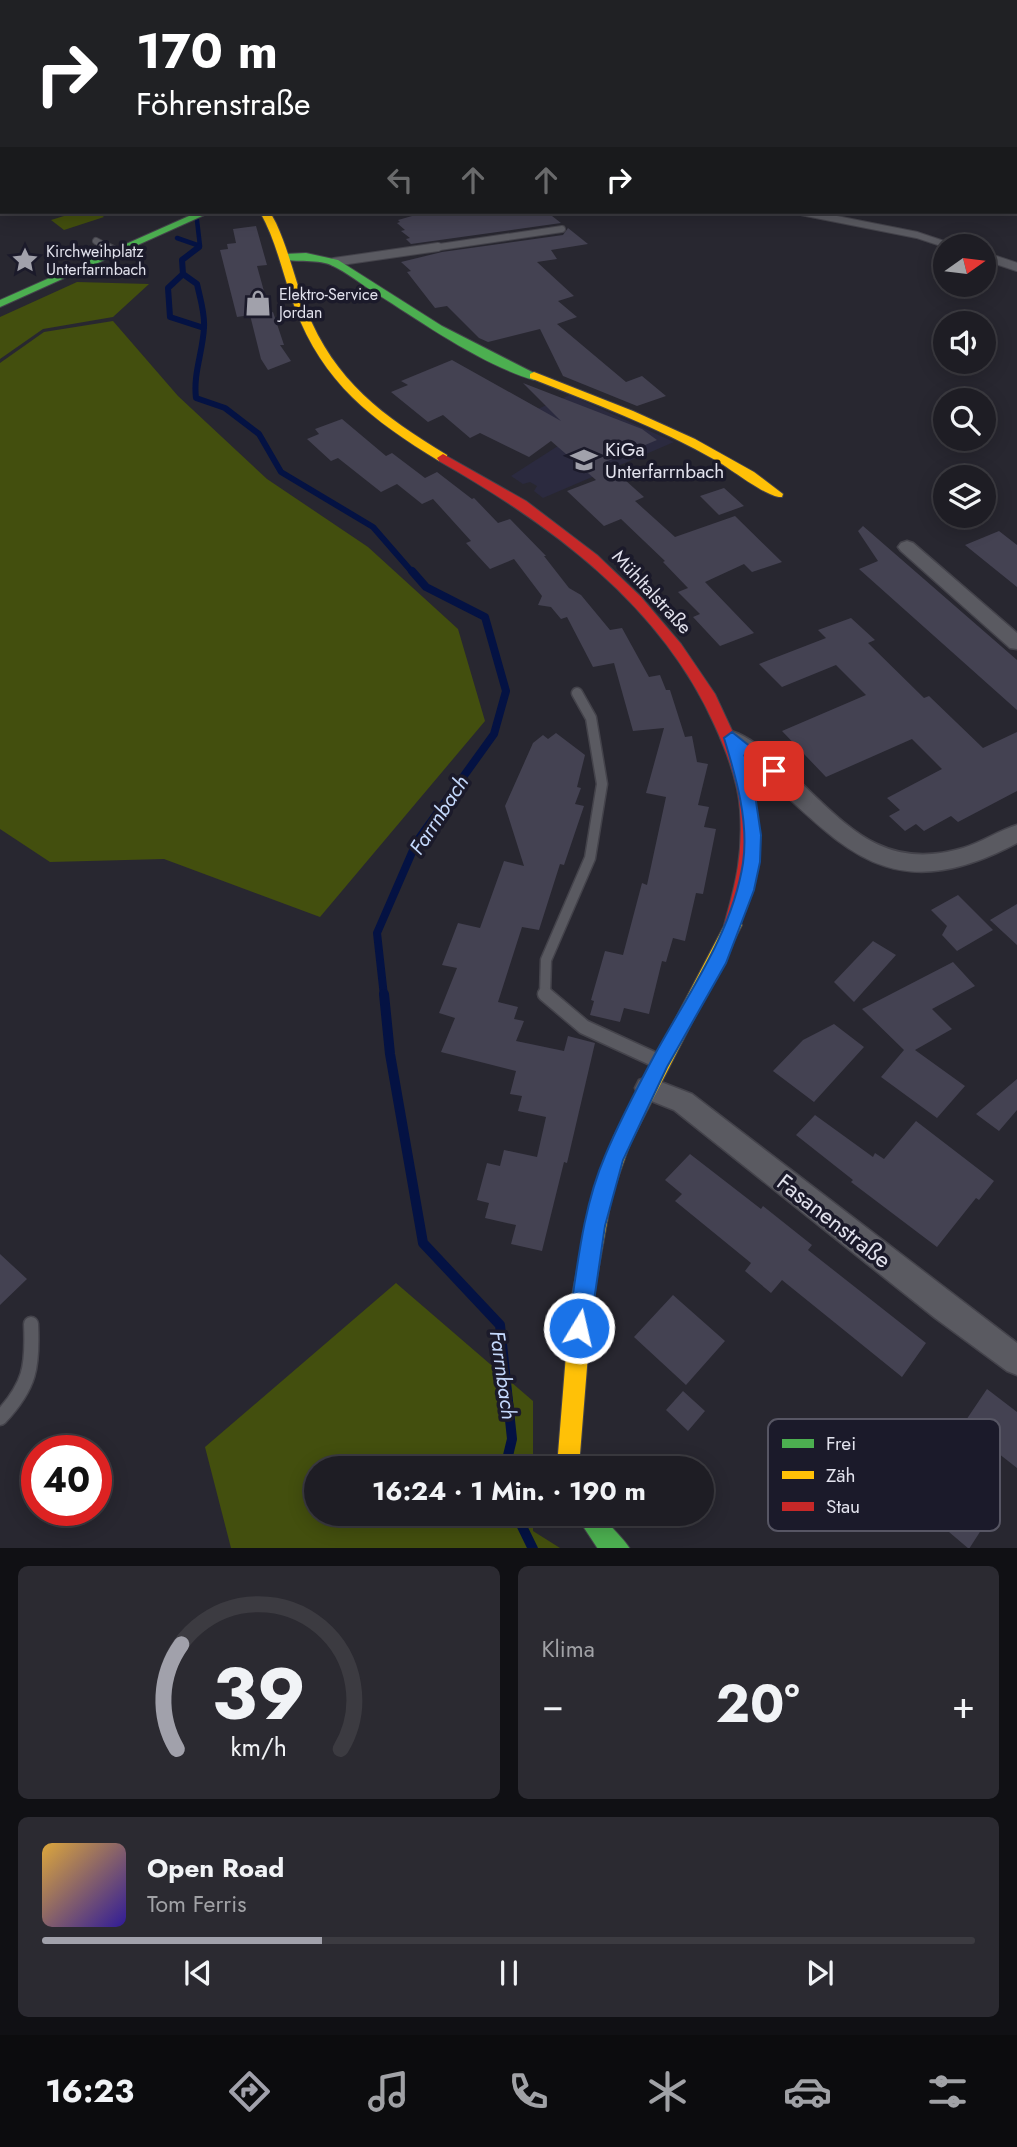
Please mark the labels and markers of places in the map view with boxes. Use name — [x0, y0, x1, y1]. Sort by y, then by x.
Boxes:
place label: Kirchweihplatz Unterfarrnbach — [46, 240, 147, 281]
place icon: Kirchweihplatz Unterfarrnbach — [10, 245, 40, 275]
place label: Elektro-Service Jordan — [277, 283, 378, 324]
shop icon: Elektro-Service Jordan — [243, 288, 273, 318]
place label: KiGa Unterfarrnbach — [605, 436, 724, 485]
school or university icon: KiGa Unterfarrnbach — [569, 445, 599, 475]
pin — [744, 741, 804, 801]

